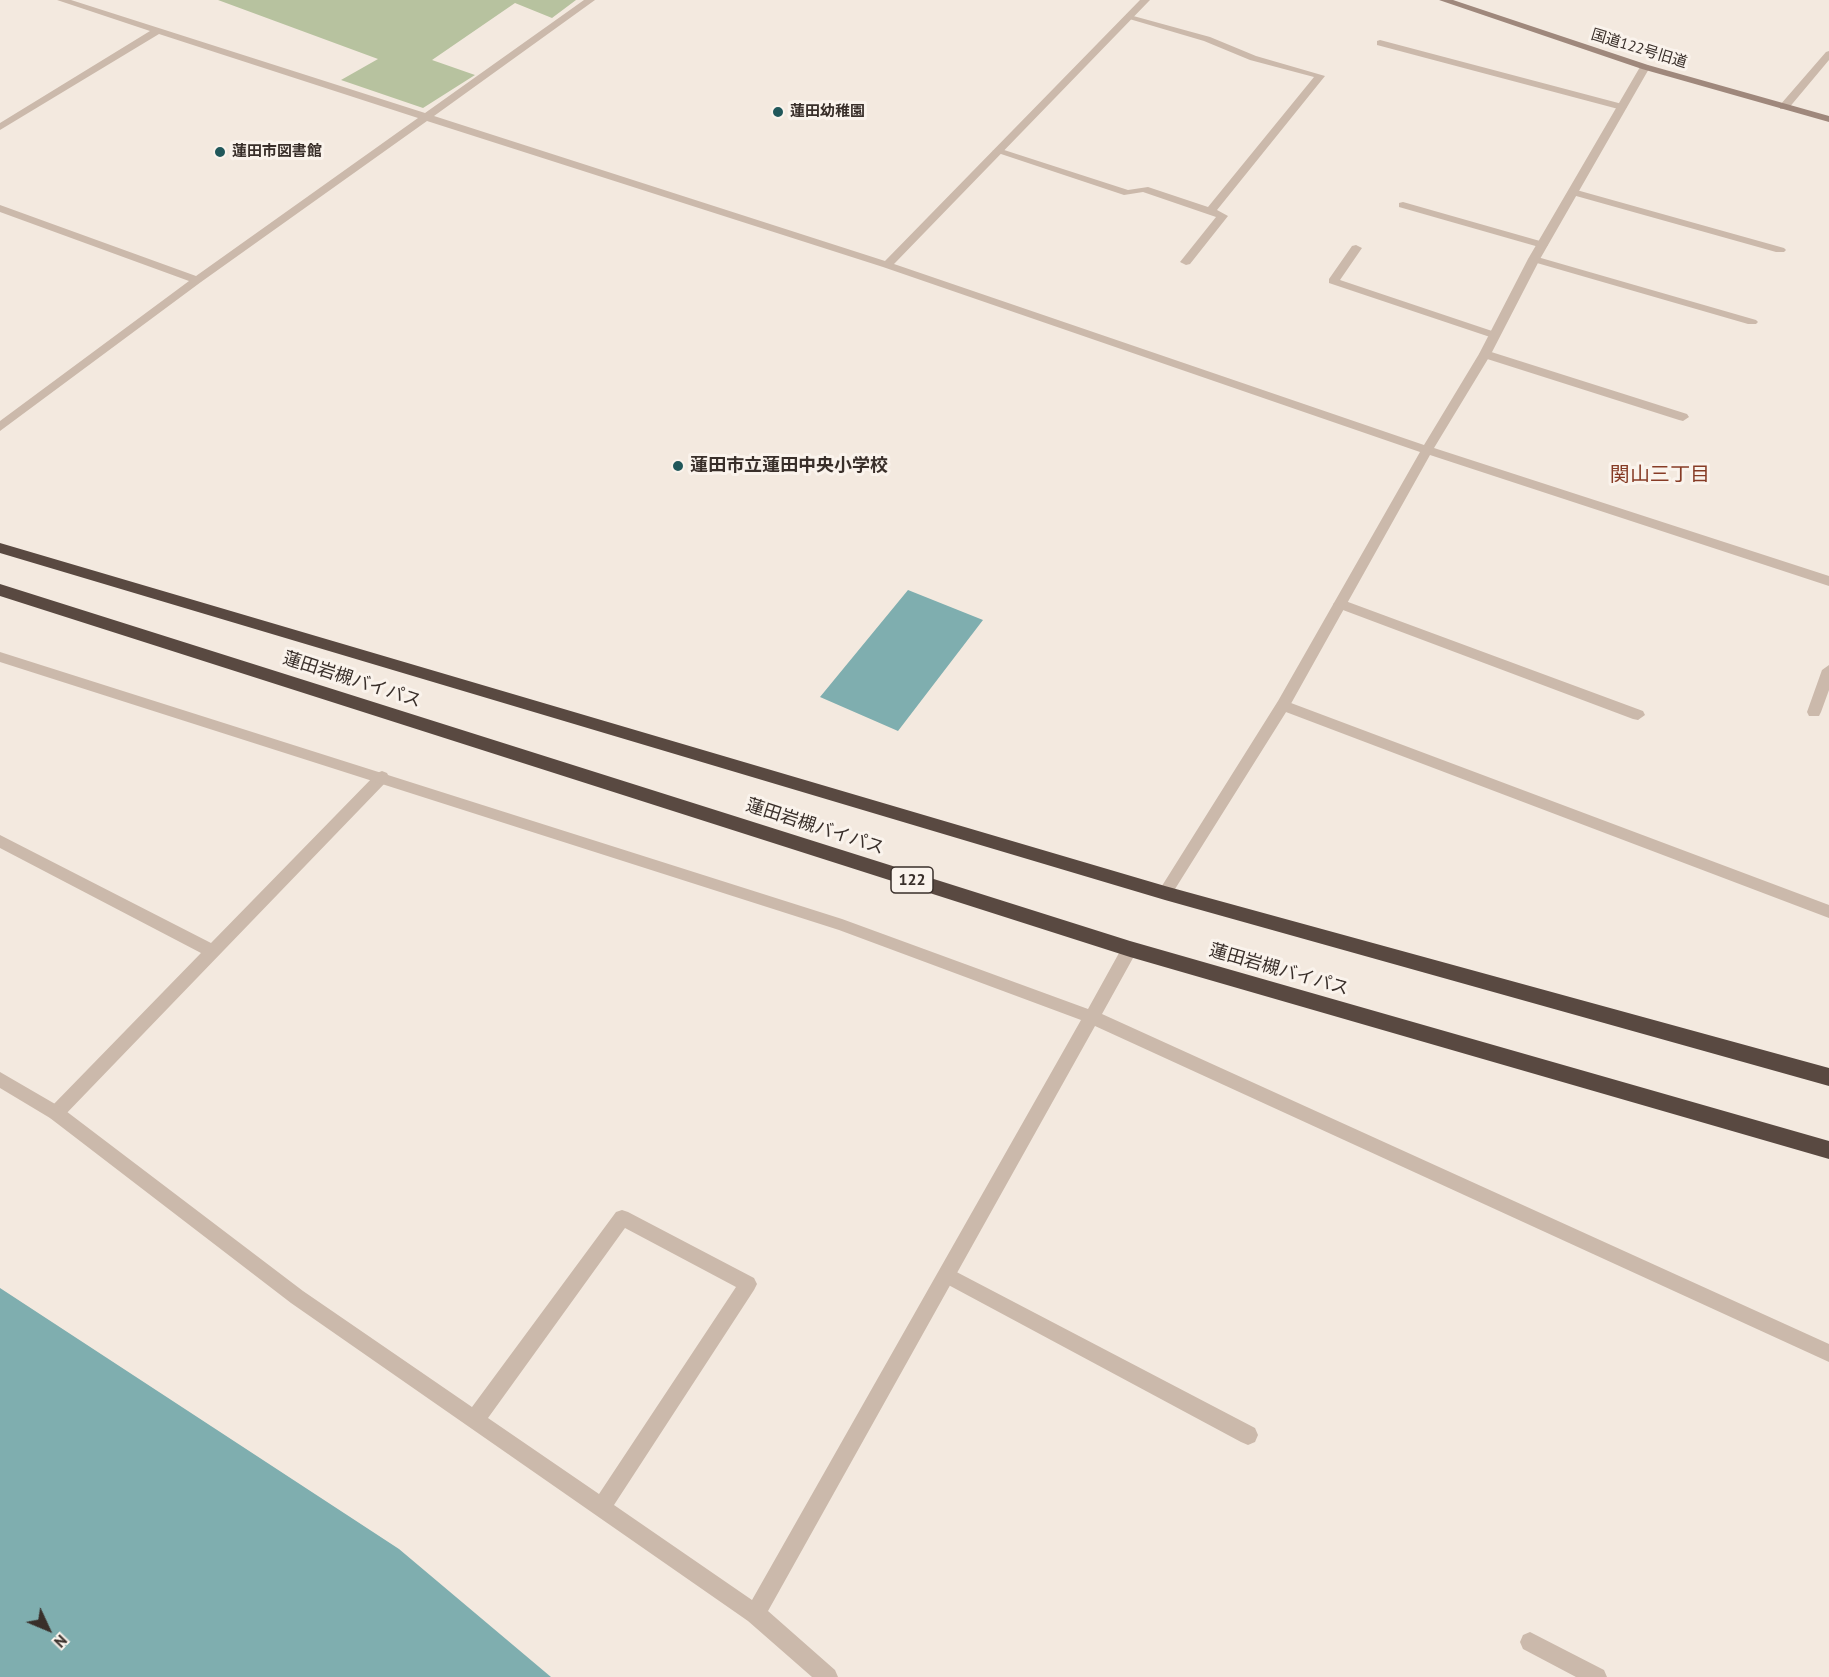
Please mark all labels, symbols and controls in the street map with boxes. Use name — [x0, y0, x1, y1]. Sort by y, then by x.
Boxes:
street label: 国道122号旧道 — [1589, 26, 1689, 72]
place label: 蓮田幼稚園 — [790, 103, 865, 121]
marker: 蓮田幼稚園 — [771, 105, 785, 119]
place label: 蓮田市図書館 — [232, 143, 322, 161]
marker: 蓮田市図書館 — [213, 145, 227, 159]
place label: 蓮田市立蓮田中央小学校 — [690, 455, 888, 477]
marker: 蓮田市立蓮田中央小学校 — [671, 459, 685, 473]
district label: 関山三丁目 — [1610, 463, 1710, 487]
street label: 蓮田岩槻バイパス — [280, 647, 424, 713]
street label: 蓮田岩槻バイパス — [743, 794, 887, 860]
road number: 122 — [891, 867, 933, 893]
street label: 蓮田岩槻バイパス — [1207, 940, 1351, 1000]
north arrow — [18, 1599, 78, 1659]
text: N — [50, 1631, 72, 1652]

